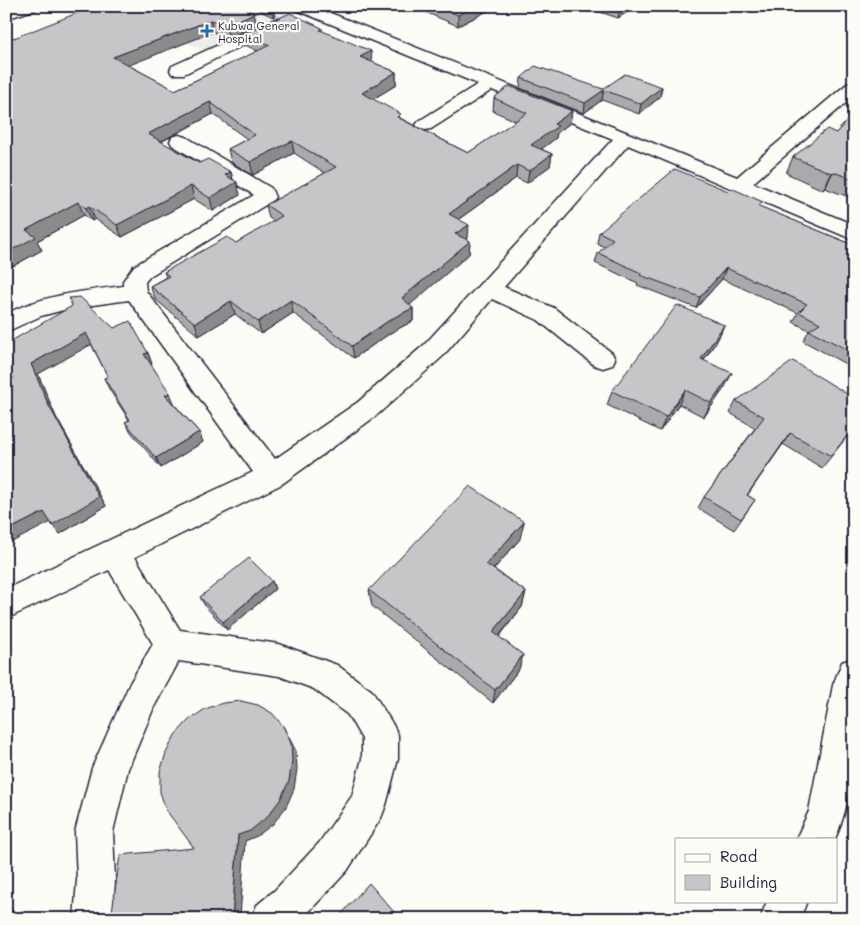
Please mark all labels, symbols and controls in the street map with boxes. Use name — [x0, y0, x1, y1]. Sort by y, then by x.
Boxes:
place label: Kubwa General Hospital — [218, 18, 300, 46]
marker: Kubwa General Hospital — [200, 24, 214, 38]
legend — [675, 838, 838, 902]
text: Road — [720, 846, 757, 866]
text: Building — [720, 872, 777, 892]

